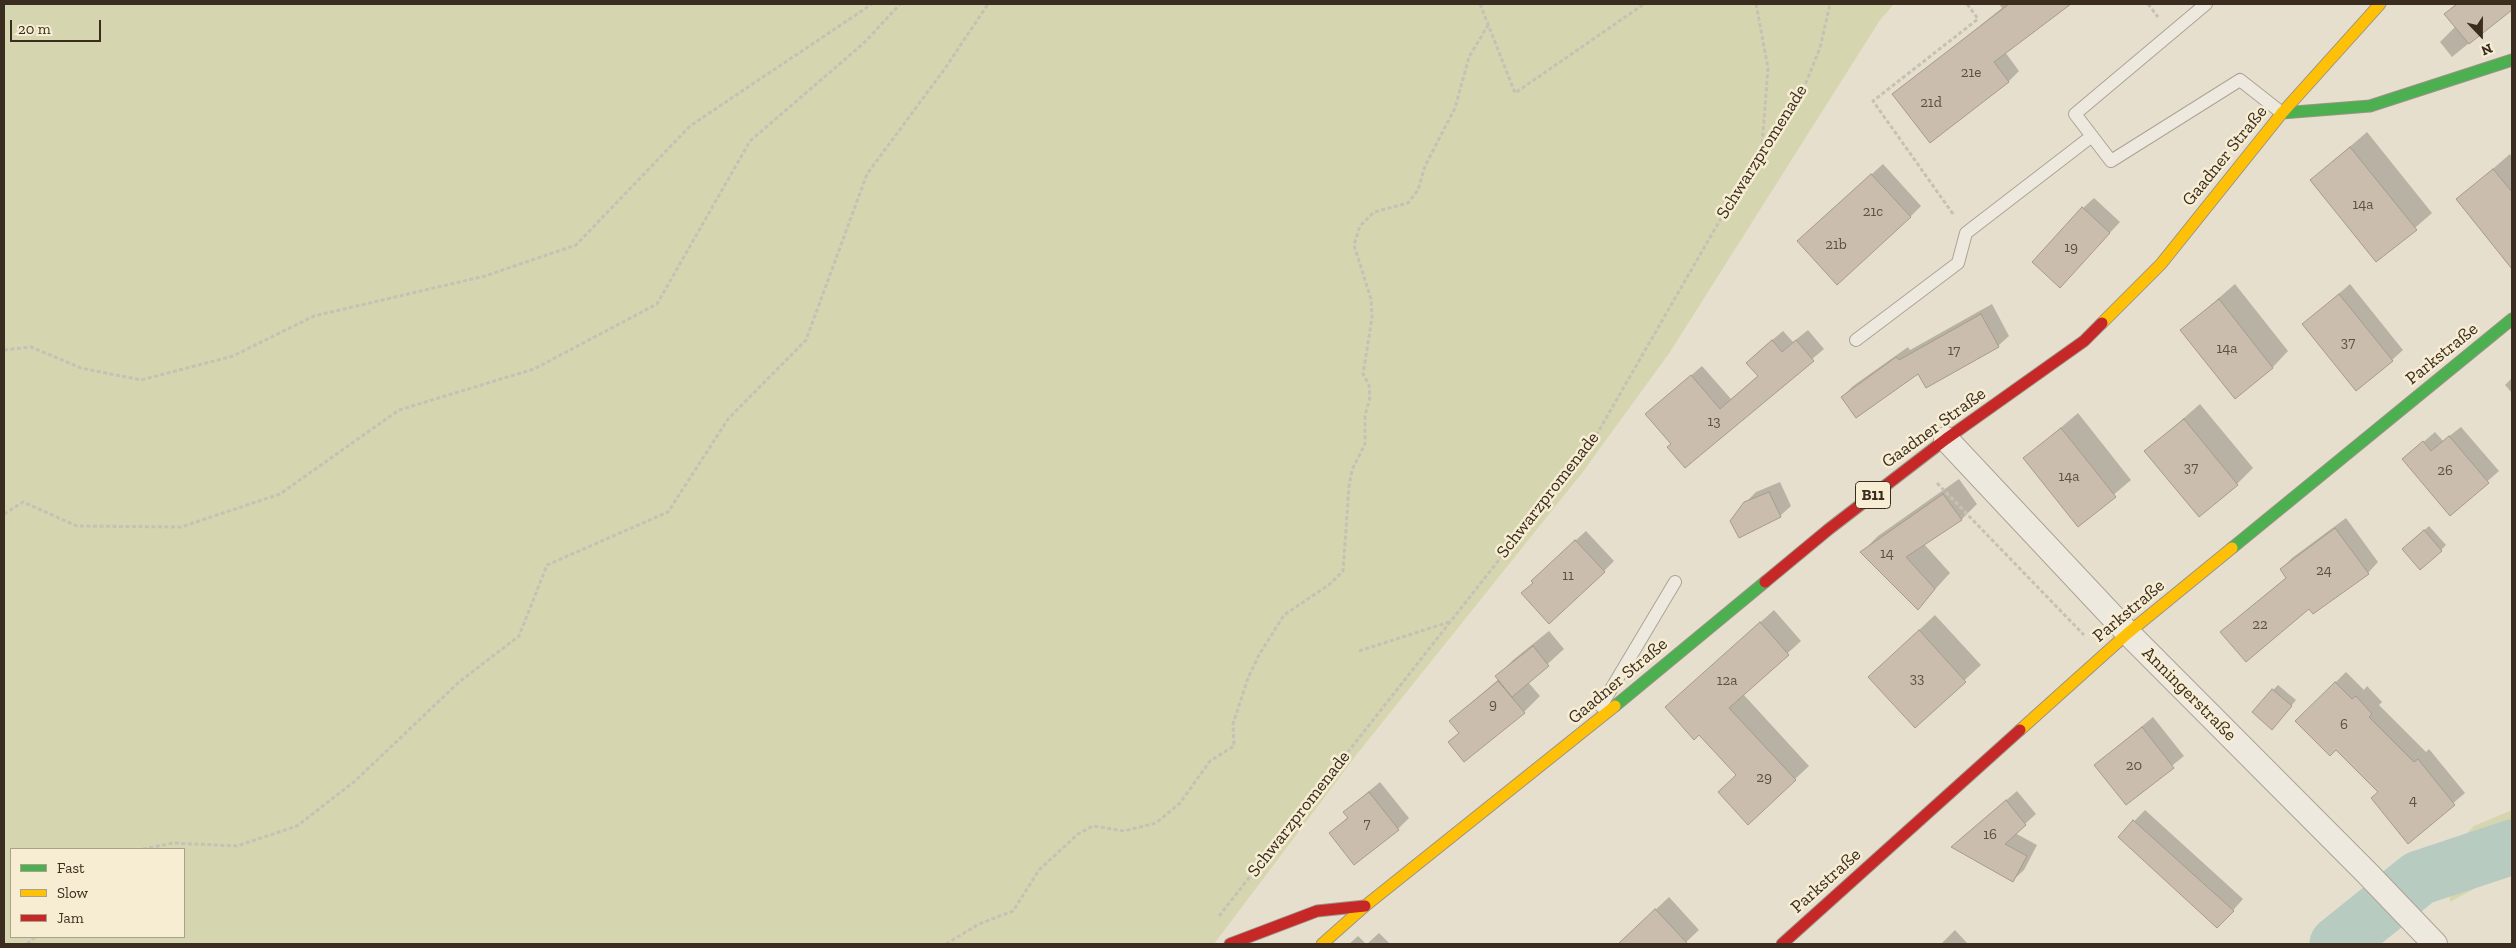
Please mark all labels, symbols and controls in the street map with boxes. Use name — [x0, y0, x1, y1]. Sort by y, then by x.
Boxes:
scale bar — [12, 10, 104, 42]
north arrow — [2456, 10, 2506, 60]
text: 20 m — [18, 20, 51, 38]
text: N — [2479, 39, 2495, 59]
house number: 21e — [1961, 64, 1981, 82]
street label: Schwarzpromenade — [1712, 81, 1812, 223]
house number: 21d — [1920, 94, 1942, 112]
street label: Gaadner Straße — [2178, 101, 2272, 211]
house number: 14a — [2352, 196, 2374, 214]
house number: 21c — [1863, 203, 1883, 221]
house number: 21b — [1825, 236, 1847, 254]
house number: 19 — [2064, 239, 2078, 257]
street label: Parkstraße — [2401, 318, 2483, 390]
house number: 37 — [2341, 334, 2355, 352]
house number: 14a — [2216, 340, 2238, 358]
house number: 17 — [1948, 342, 1960, 360]
street label: Gaadner Straße — [1878, 383, 1990, 473]
house number: 13 — [1707, 413, 1721, 431]
street label: Schwarzpromenade — [1492, 428, 1604, 562]
house number: 37 — [2184, 459, 2198, 477]
house number: 26 — [2437, 462, 2453, 480]
house number: 14a — [2058, 468, 2080, 486]
road number: B11 — [1856, 482, 1890, 508]
house number: 14 — [1880, 545, 1894, 563]
house number: 24 — [2316, 562, 2332, 580]
house number: 11 — [1562, 567, 1574, 585]
street label: Parkstraße — [2089, 575, 2169, 647]
house number: 22 — [2252, 616, 2268, 634]
street label: Gaadner Straße — [1564, 633, 1672, 729]
street label: Anningerstraße — [2137, 642, 2241, 746]
house number: 33 — [1910, 670, 1924, 688]
house number: 12a — [1717, 672, 1737, 690]
house number: 9 — [1489, 696, 1497, 714]
house number: 6 — [2340, 716, 2348, 734]
street label: Schwarzpromenade — [1243, 747, 1355, 881]
house number: 20 — [2126, 757, 2142, 775]
house number: 29 — [1756, 769, 1772, 787]
house number: 4 — [2409, 792, 2417, 810]
house number: 7 — [1363, 815, 1371, 833]
house number: 16 — [1983, 826, 1997, 844]
street label: Parkstraße — [1787, 844, 1865, 918]
legend — [10, 848, 185, 938]
text: Fast — [57, 859, 85, 877]
text: Slow — [57, 884, 88, 902]
text: Jam — [57, 909, 84, 927]

